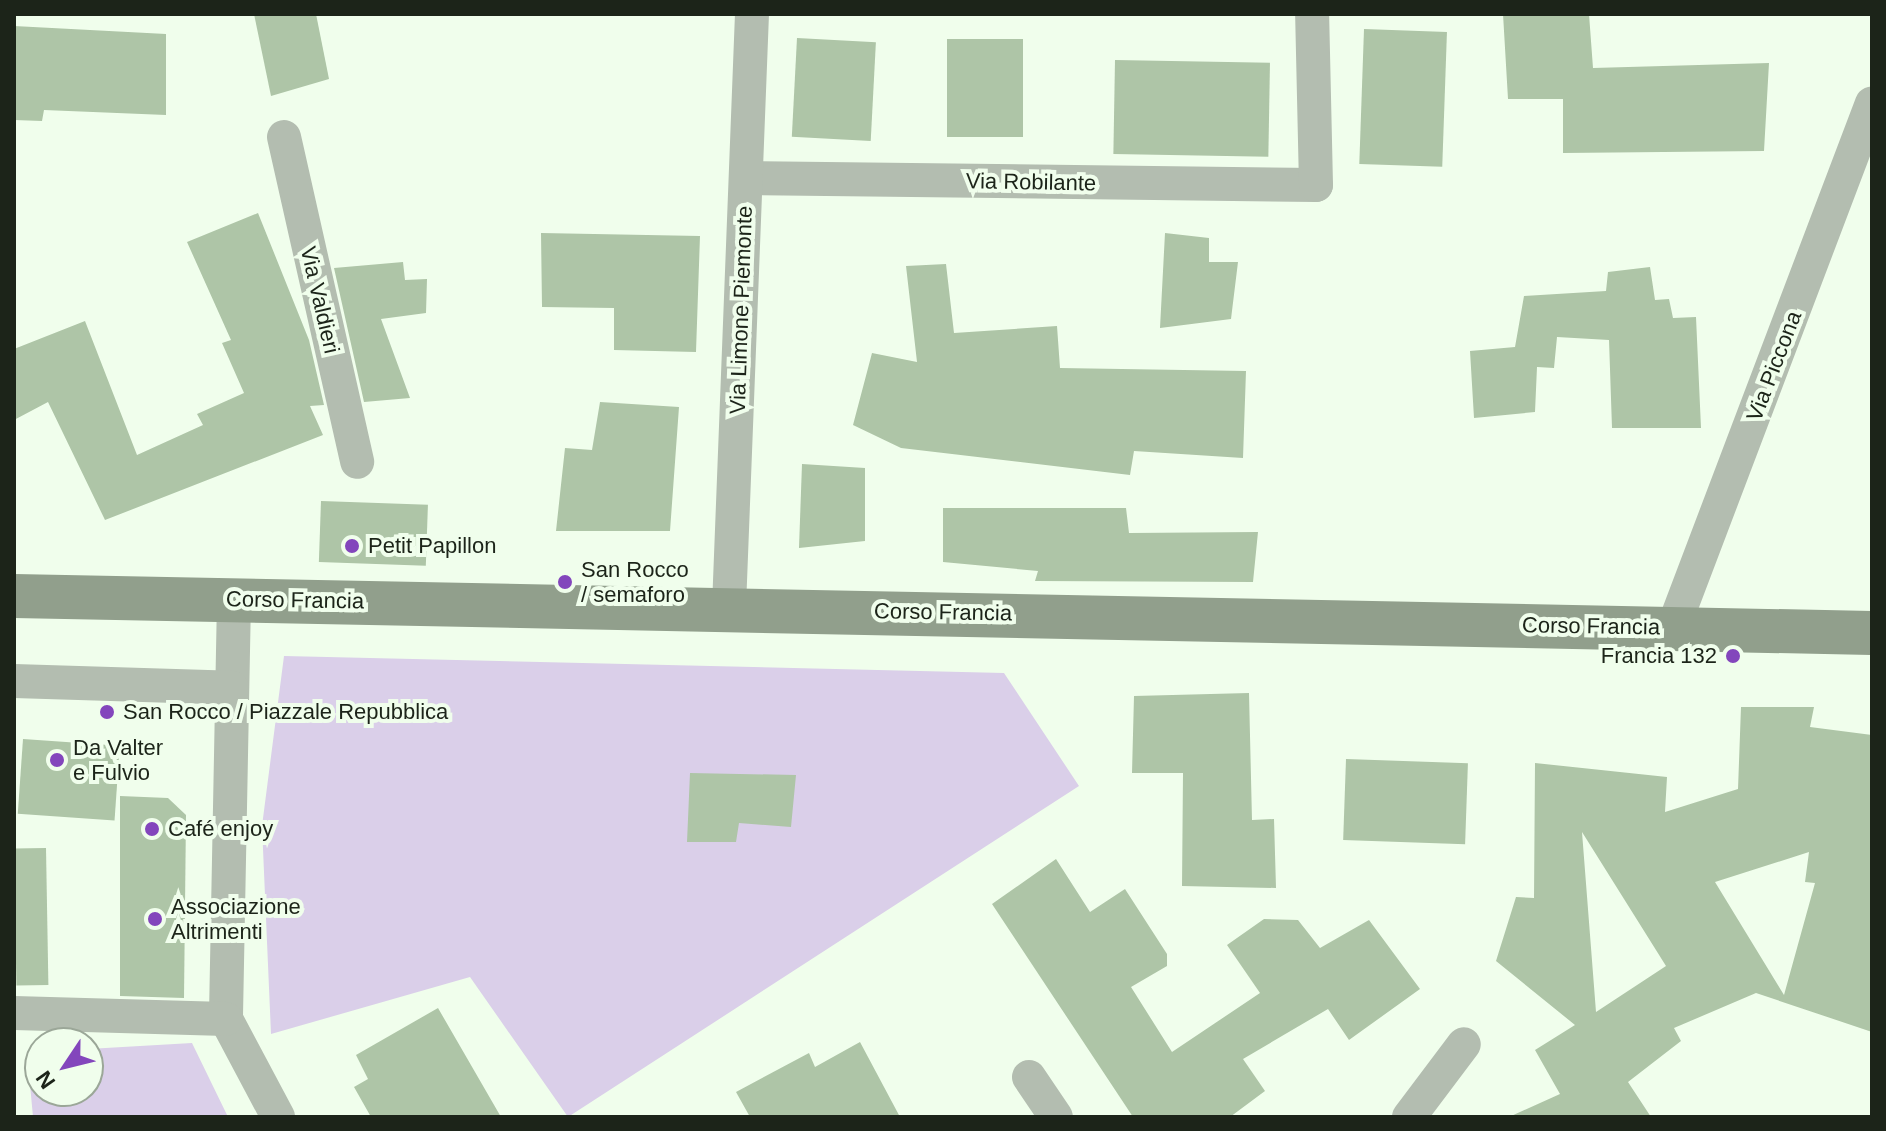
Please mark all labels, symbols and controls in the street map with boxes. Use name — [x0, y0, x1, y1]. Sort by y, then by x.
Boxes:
street label: Via Robilante — [966, 168, 1096, 196]
street label: Via Limone Piemonte — [724, 205, 758, 415]
street label: Via Valdieri — [295, 244, 345, 356]
street label: Via Piccona — [1741, 307, 1807, 425]
place label: Petit Papillon — [368, 533, 496, 559]
marker: Petit Papillon — [343, 537, 361, 555]
place label: San Rocco / semaforo — [581, 556, 689, 608]
marker: San Rocco / semaforo — [556, 573, 574, 591]
street label: Corso Francia — [226, 586, 364, 614]
street label: Corso Francia — [874, 598, 1012, 626]
street label: Corso Francia — [1522, 612, 1660, 640]
place label: Francia 132 — [1601, 643, 1717, 669]
marker: Francia 132 — [1724, 647, 1742, 665]
place label: San Rocco / Piazzale Repubblica — [123, 699, 448, 725]
marker: San Rocco / Piazzale Repubblica — [98, 703, 116, 721]
place label: Da Valter e Fulvio — [73, 734, 163, 786]
marker: Da Valter e Fulvio — [48, 751, 66, 769]
place label: Café enjoy — [168, 816, 273, 842]
marker: Café enjoy — [143, 820, 161, 838]
place label: Associazione Altrimenti — [171, 893, 301, 944]
marker: Associazione Altrimenti — [146, 910, 164, 928]
north arrow — [24, 1027, 104, 1107]
text: N — [31, 1066, 60, 1094]

